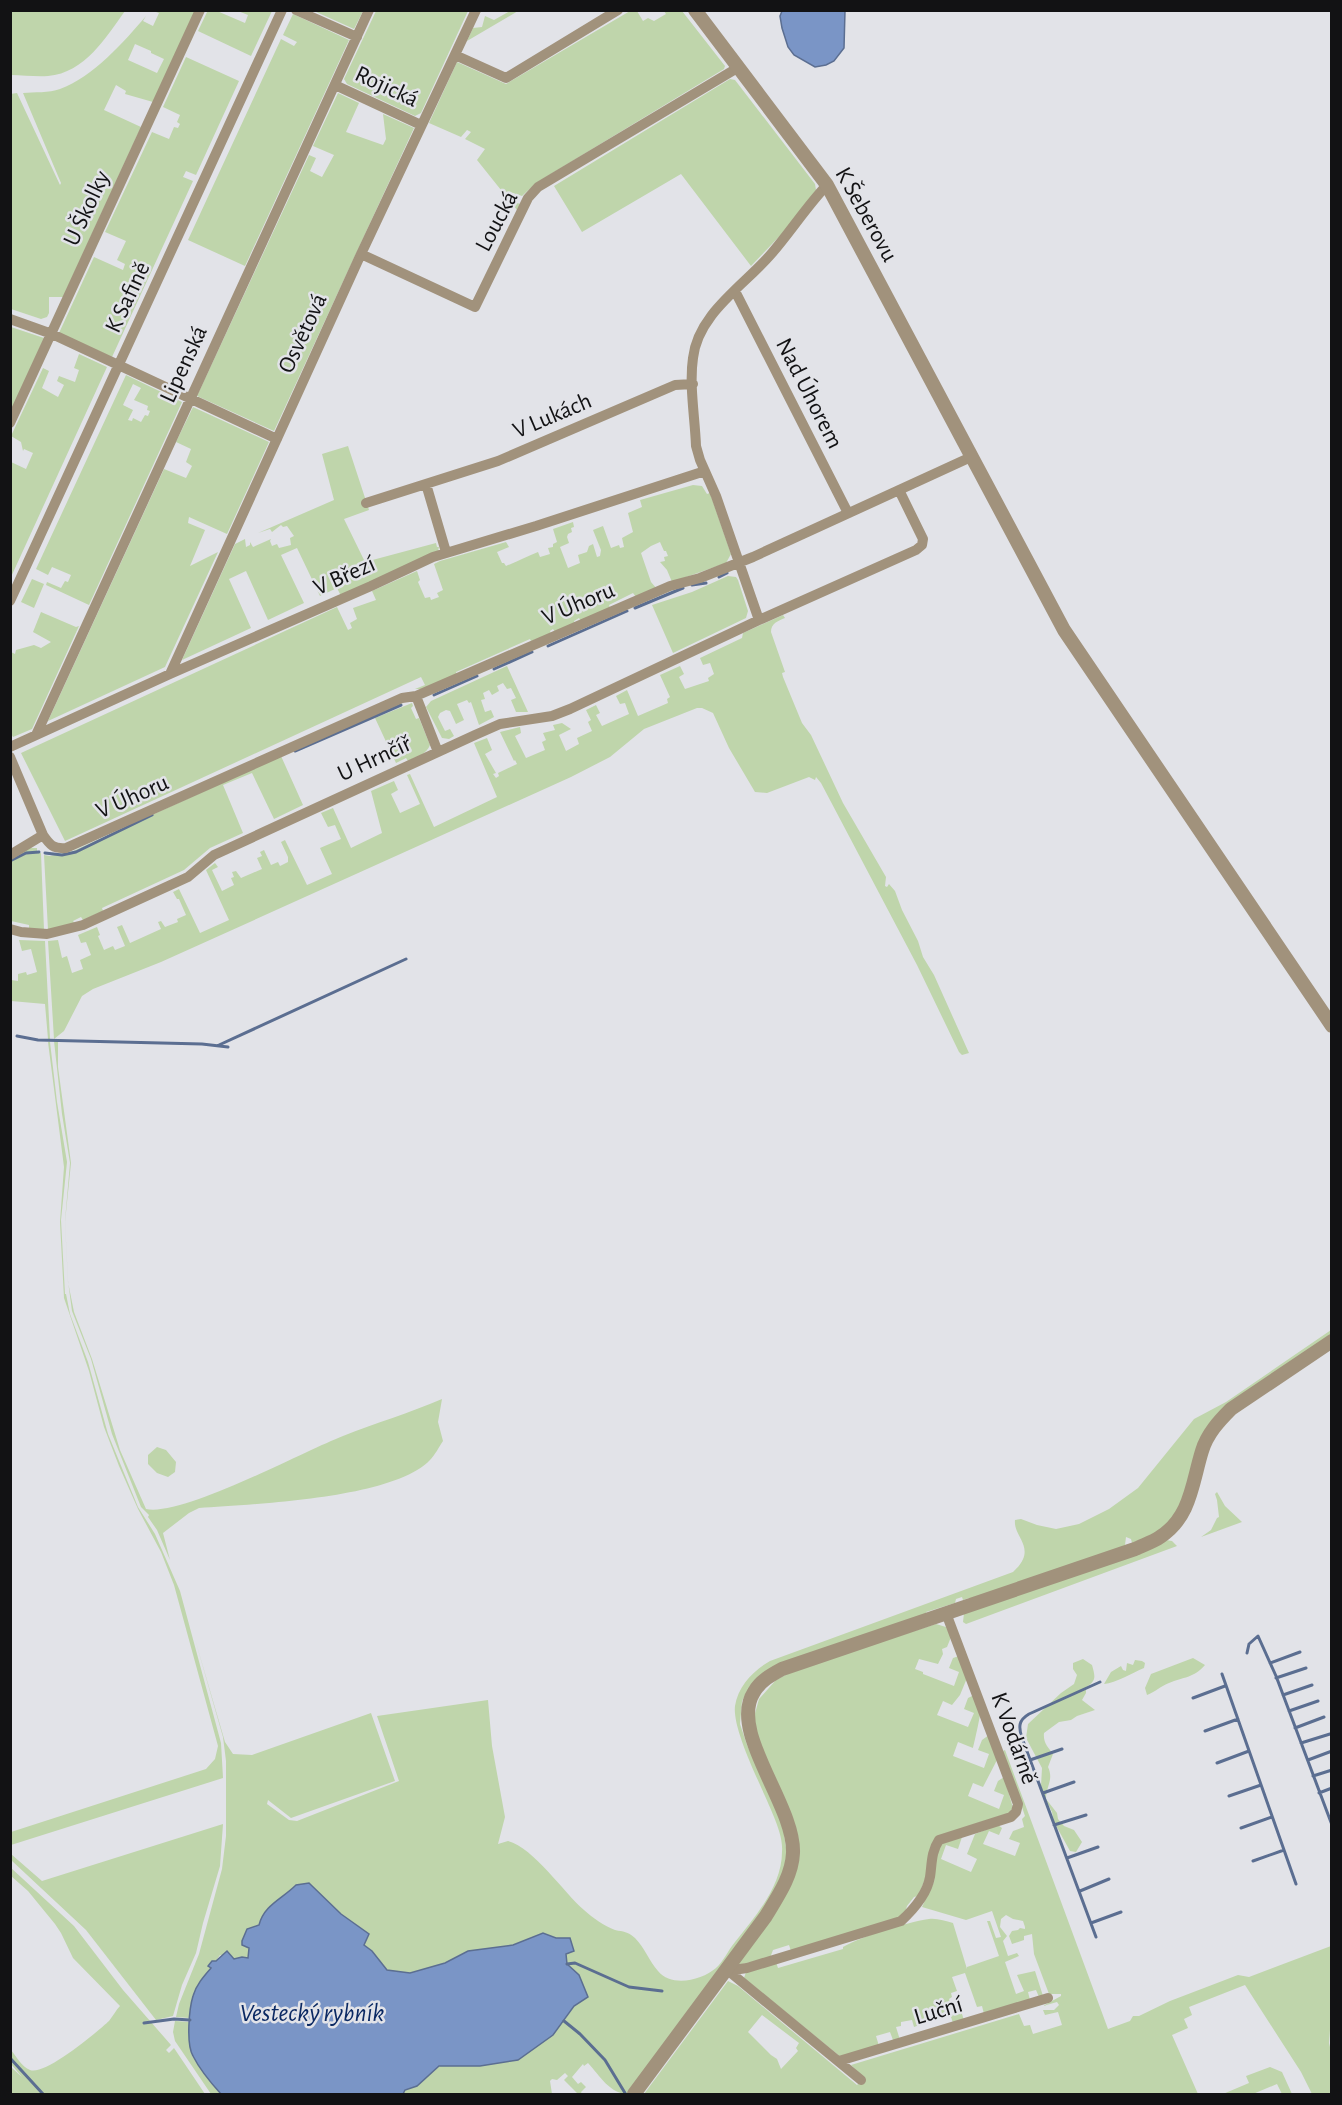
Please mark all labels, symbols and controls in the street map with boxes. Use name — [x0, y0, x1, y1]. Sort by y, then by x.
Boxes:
street label: Rojická — [351, 62, 422, 112]
street label: K Šeberovu — [830, 163, 903, 266]
street label: U Školky — [58, 167, 115, 250]
street label: Loucká — [471, 187, 523, 256]
street label: K Safině — [101, 258, 155, 337]
street label: Osvětová — [274, 290, 332, 377]
street label: Lipenská — [156, 322, 212, 407]
street label: Nad Úhorem — [771, 333, 849, 453]
street label: V Lukách — [510, 389, 595, 443]
street label: V Březí — [310, 552, 379, 600]
street label: V Úhoru — [538, 576, 618, 630]
street label: U Hrnčíř — [334, 731, 415, 786]
street label: V Úhoru — [92, 769, 172, 823]
street label: K Vodárně — [986, 1689, 1042, 1787]
street label: Luční — [911, 1992, 966, 2030]
water label: Vestecký rybník — [240, 2000, 384, 2026]

